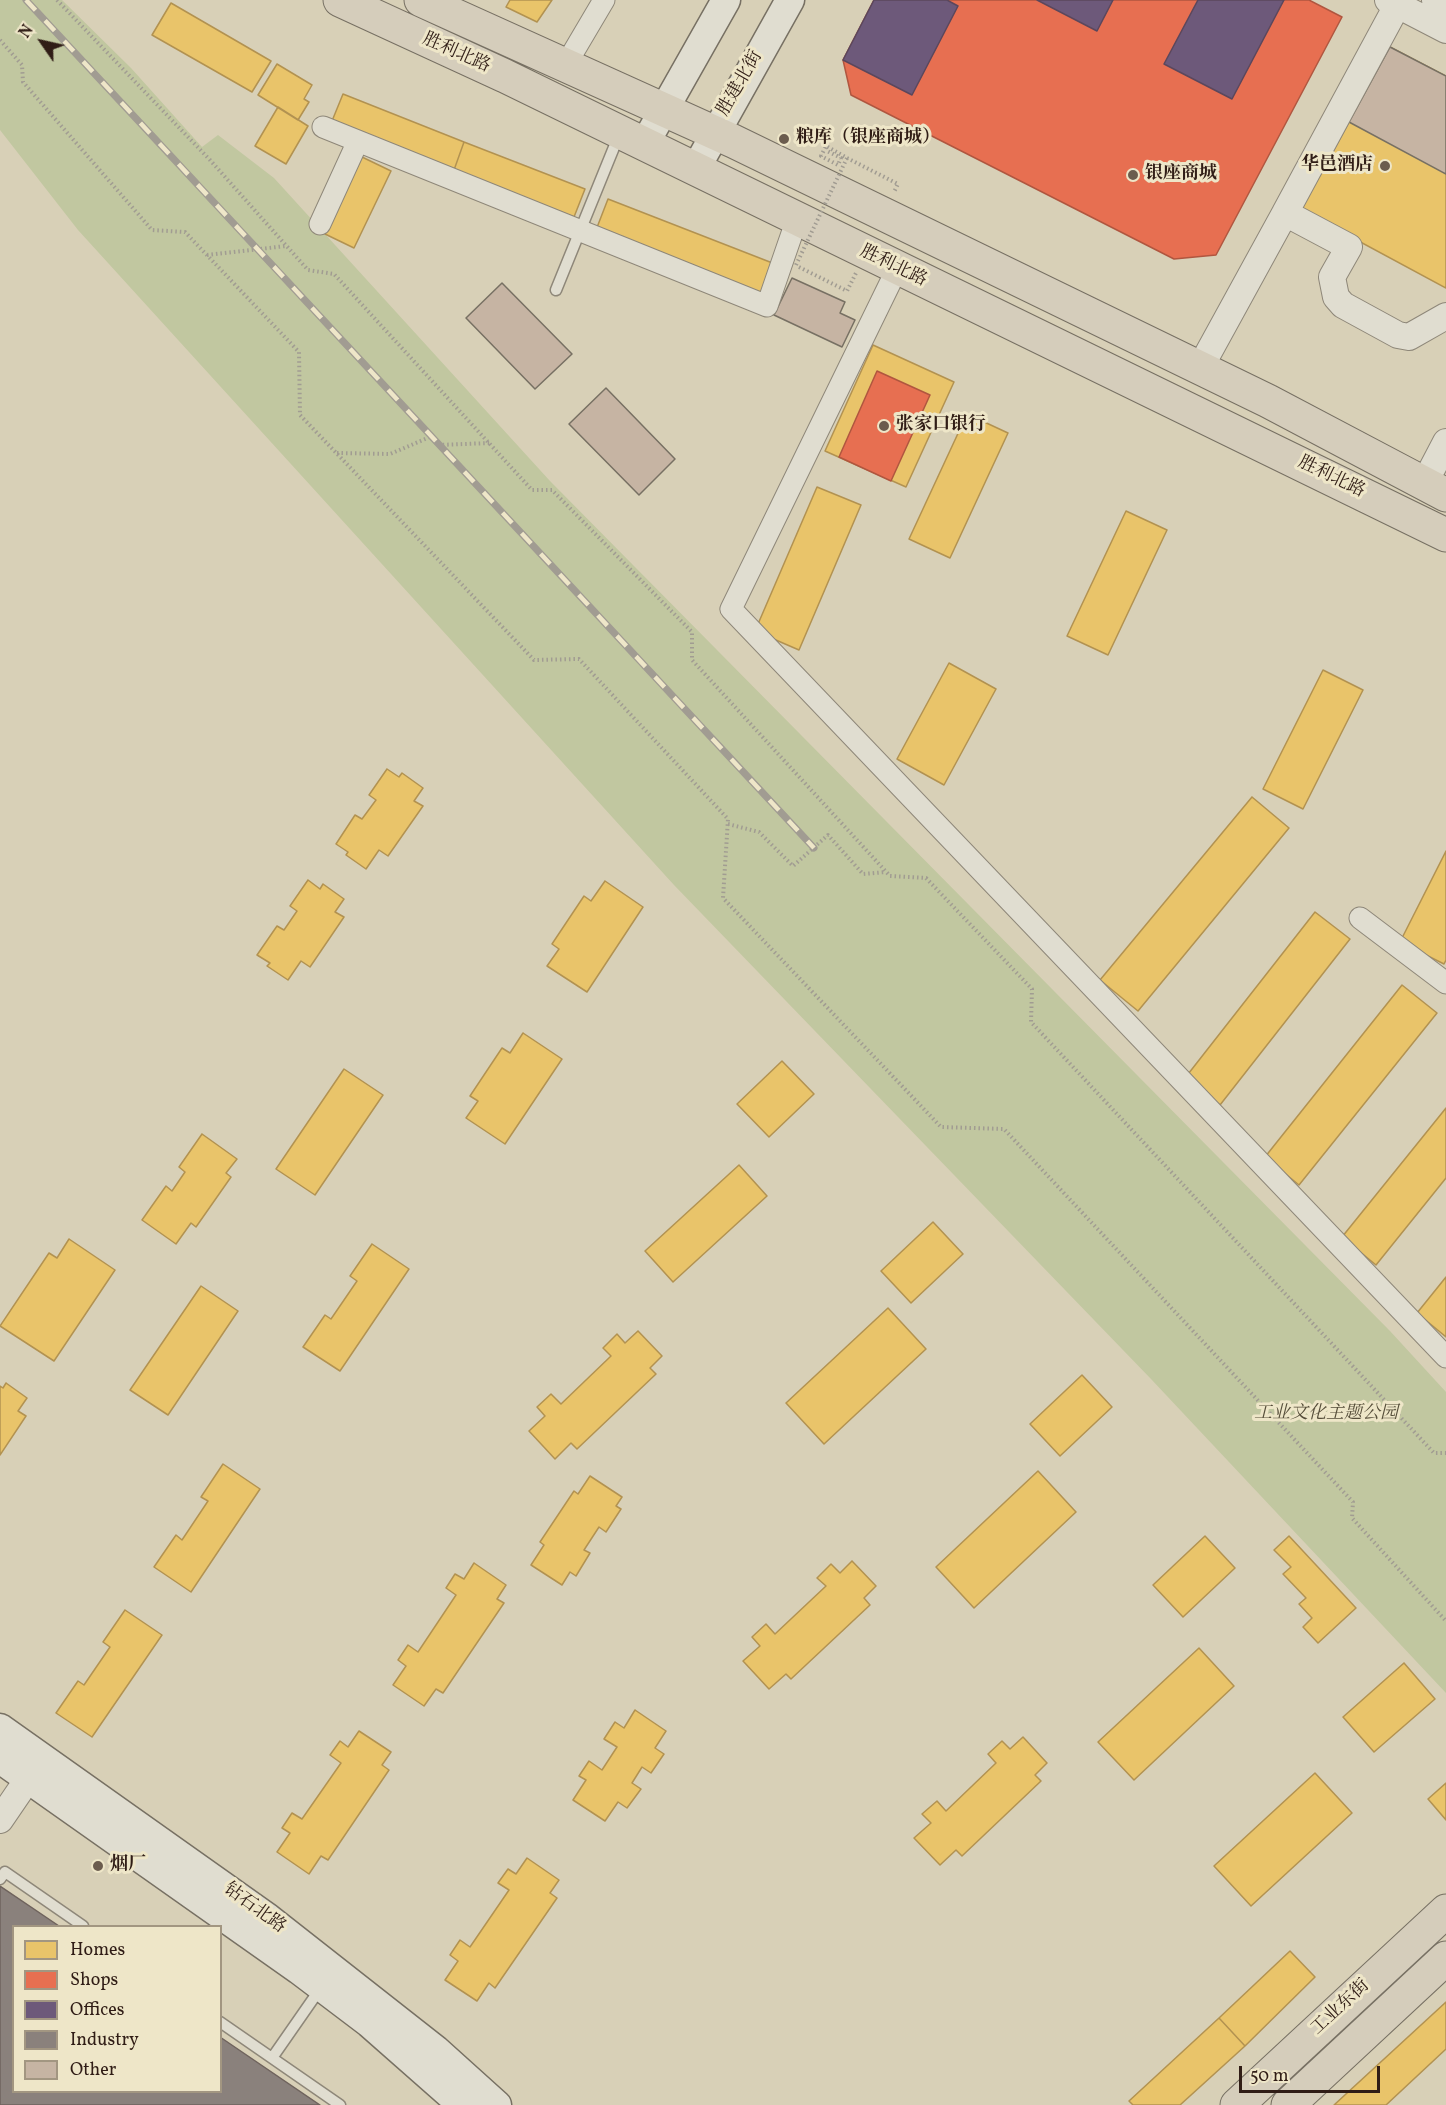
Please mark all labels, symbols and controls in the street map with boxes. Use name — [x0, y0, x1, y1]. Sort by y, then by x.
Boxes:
north arrow — [12, 12, 72, 72]
text: N — [15, 21, 39, 43]
street label: 胜利北路 — [419, 29, 493, 79]
street label: 胜建北街 — [714, 47, 768, 121]
place label: 粮库（银座商城） — [796, 128, 940, 150]
marker: 粮库（银座商城） — [777, 132, 791, 146]
place label: 华邑酒店 — [1301, 155, 1373, 177]
marker: 华邑酒店 — [1378, 159, 1392, 173]
place label: 银座商城 — [1145, 164, 1217, 186]
marker: 银座商城 — [1126, 168, 1140, 182]
street label: 胜利北路 — [856, 242, 930, 292]
place label: 张家口银行 — [896, 415, 986, 437]
marker: 张家口银行 — [877, 419, 891, 433]
street label: 胜利北路 — [1294, 453, 1368, 503]
park label: 工业文化主题公园 — [1254, 1404, 1398, 1426]
place label: 烟厂 — [110, 1855, 146, 1877]
marker: 烟厂 — [91, 1859, 105, 1873]
street label: 钻石北路 — [219, 1879, 289, 1939]
legend — [12, 1925, 222, 2093]
text: Homes — [70, 1938, 125, 1963]
text: Shops — [70, 1968, 118, 1993]
street label: 工业东街 — [1307, 1976, 1375, 2040]
text: Offices — [70, 1998, 125, 2023]
text: Industry — [70, 2028, 139, 2053]
scale bar — [1242, 2054, 1383, 2092]
text: Other — [70, 2058, 116, 2083]
text: 50 m — [1250, 2064, 1289, 2089]

